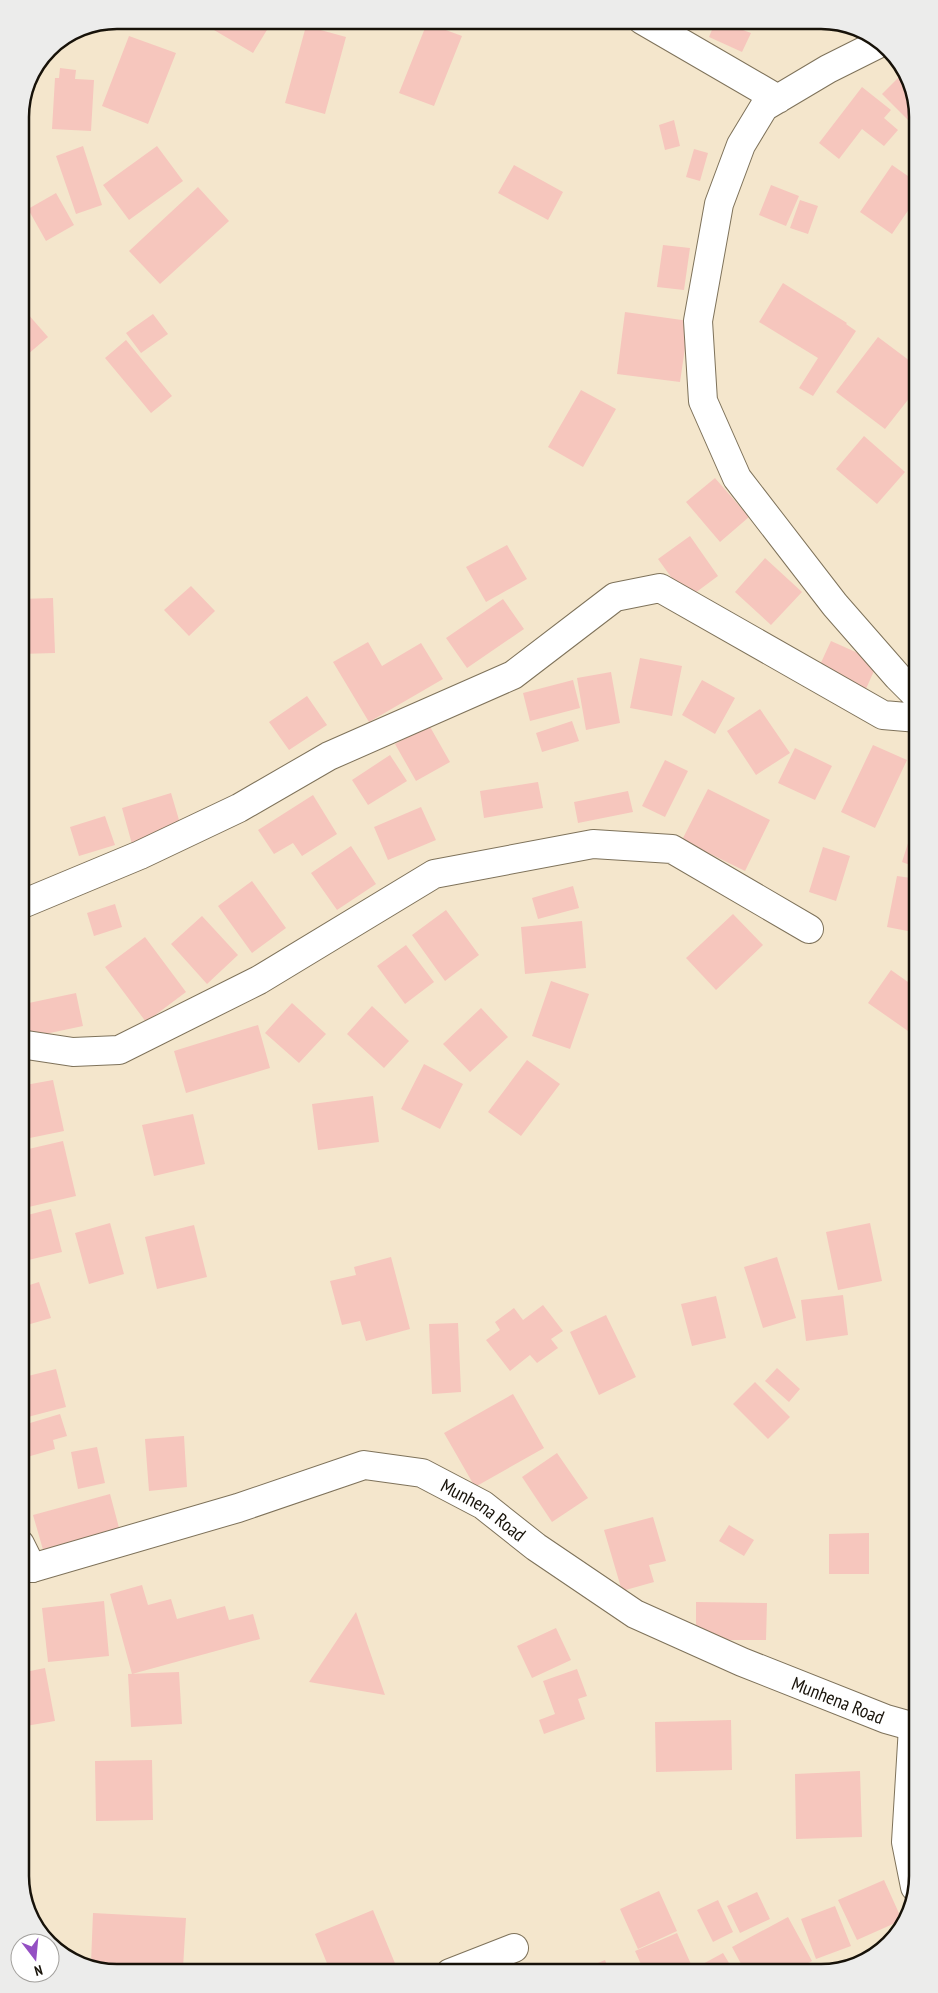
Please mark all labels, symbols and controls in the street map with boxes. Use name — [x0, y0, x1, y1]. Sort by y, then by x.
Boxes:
street label: Munhena Road — [437, 1473, 531, 1546]
street label: Munhena Road — [788, 1671, 888, 1729]
north arrow — [10, 1933, 60, 1983]
text: N — [32, 1961, 45, 1980]

